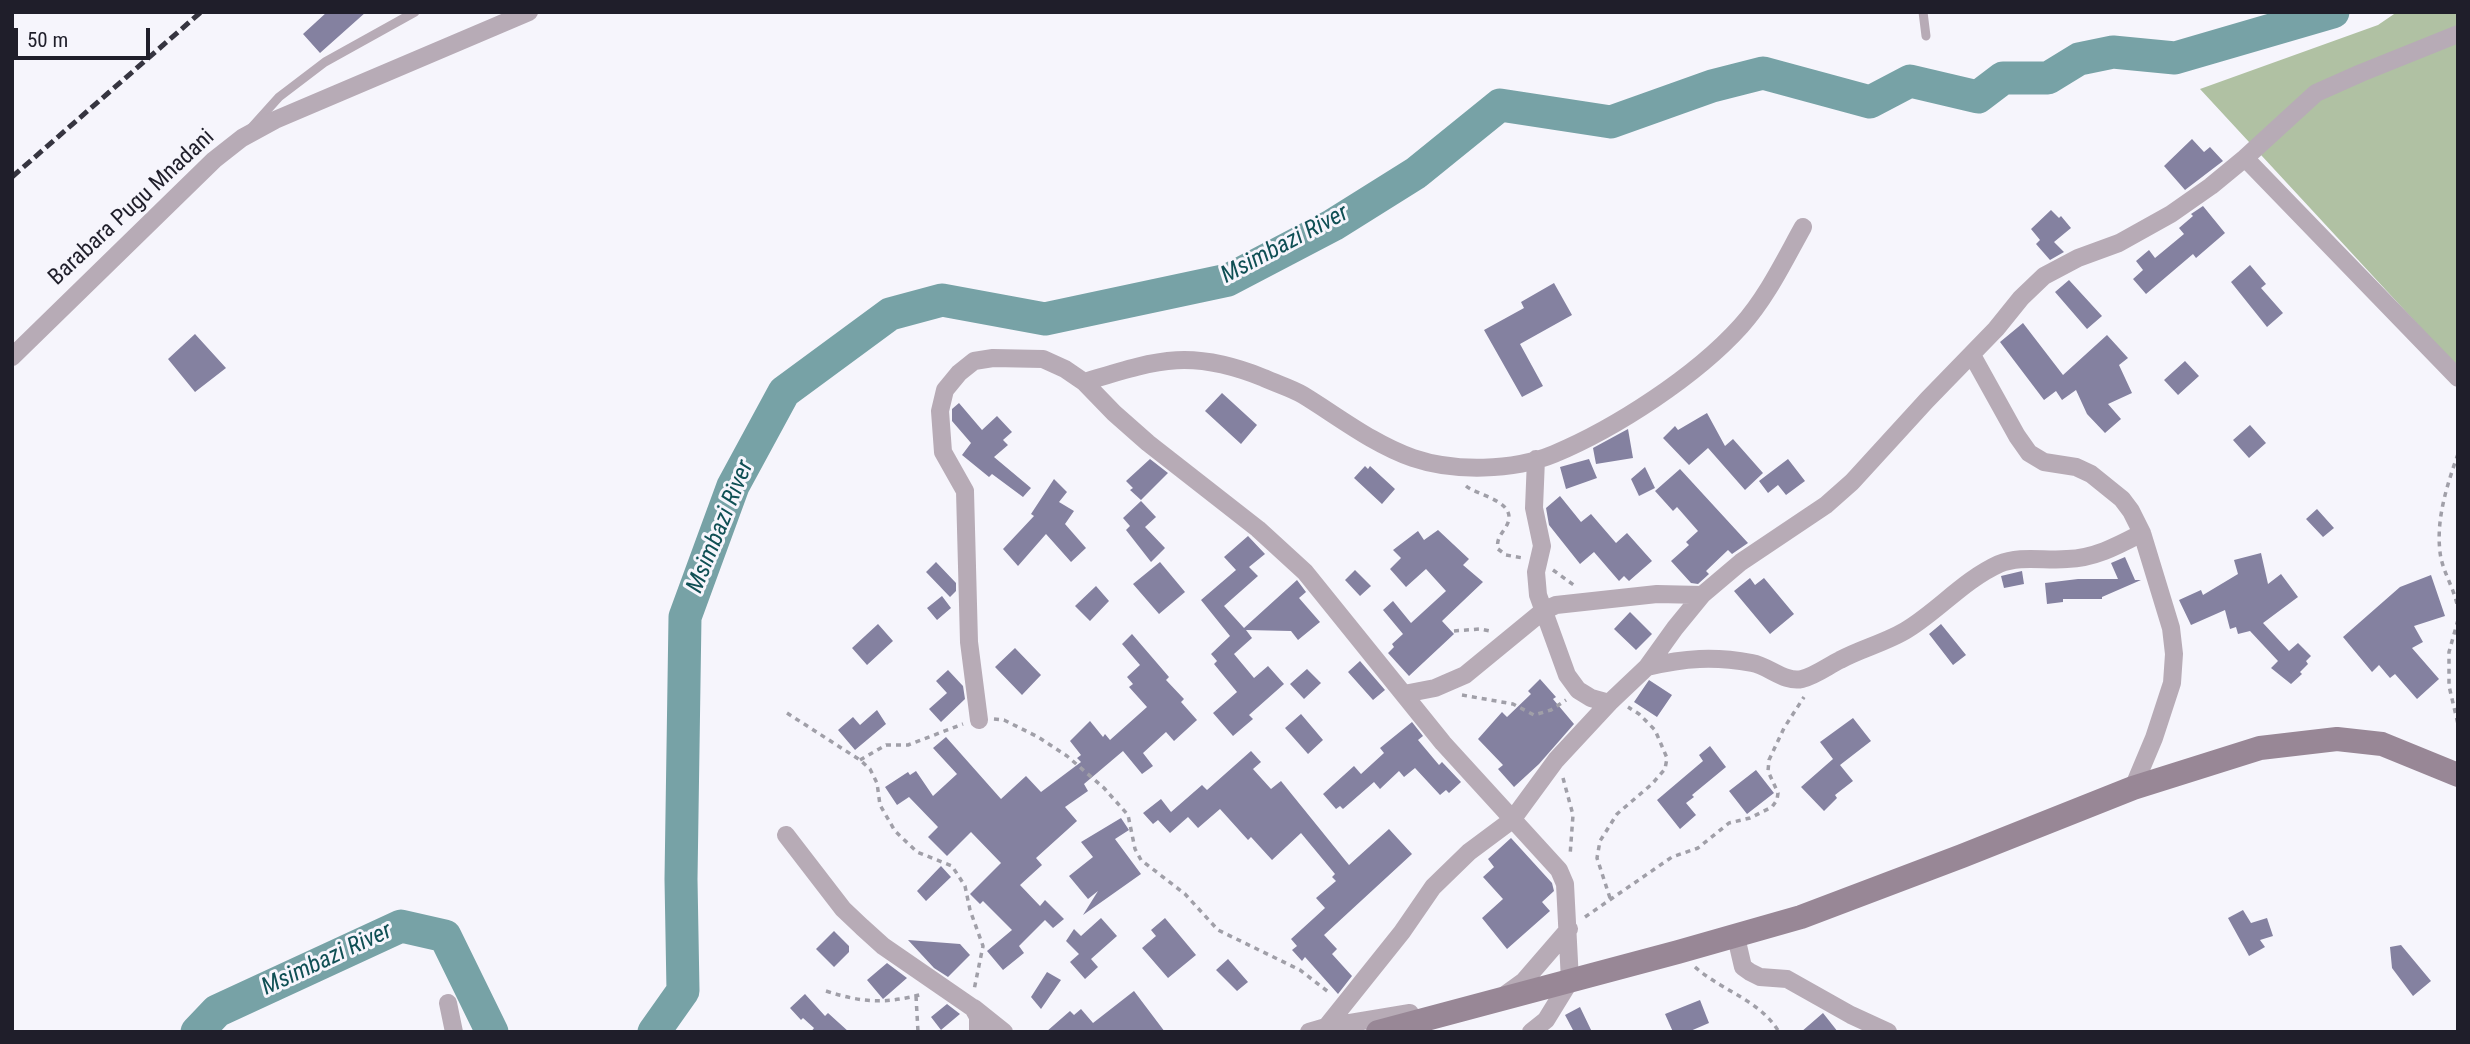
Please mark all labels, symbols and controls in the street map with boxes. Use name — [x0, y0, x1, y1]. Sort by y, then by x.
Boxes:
scale bar — [18, 14, 154, 58]
text: 50 m — [27, 28, 68, 52]
street label: Barabara Pugu Mnadani — [43, 124, 221, 292]
water label: Msimbazi River — [1216, 199, 1354, 291]
water label: Msimbazi River — [681, 457, 761, 597]
water label: Msimbazi River — [257, 917, 397, 1003]

